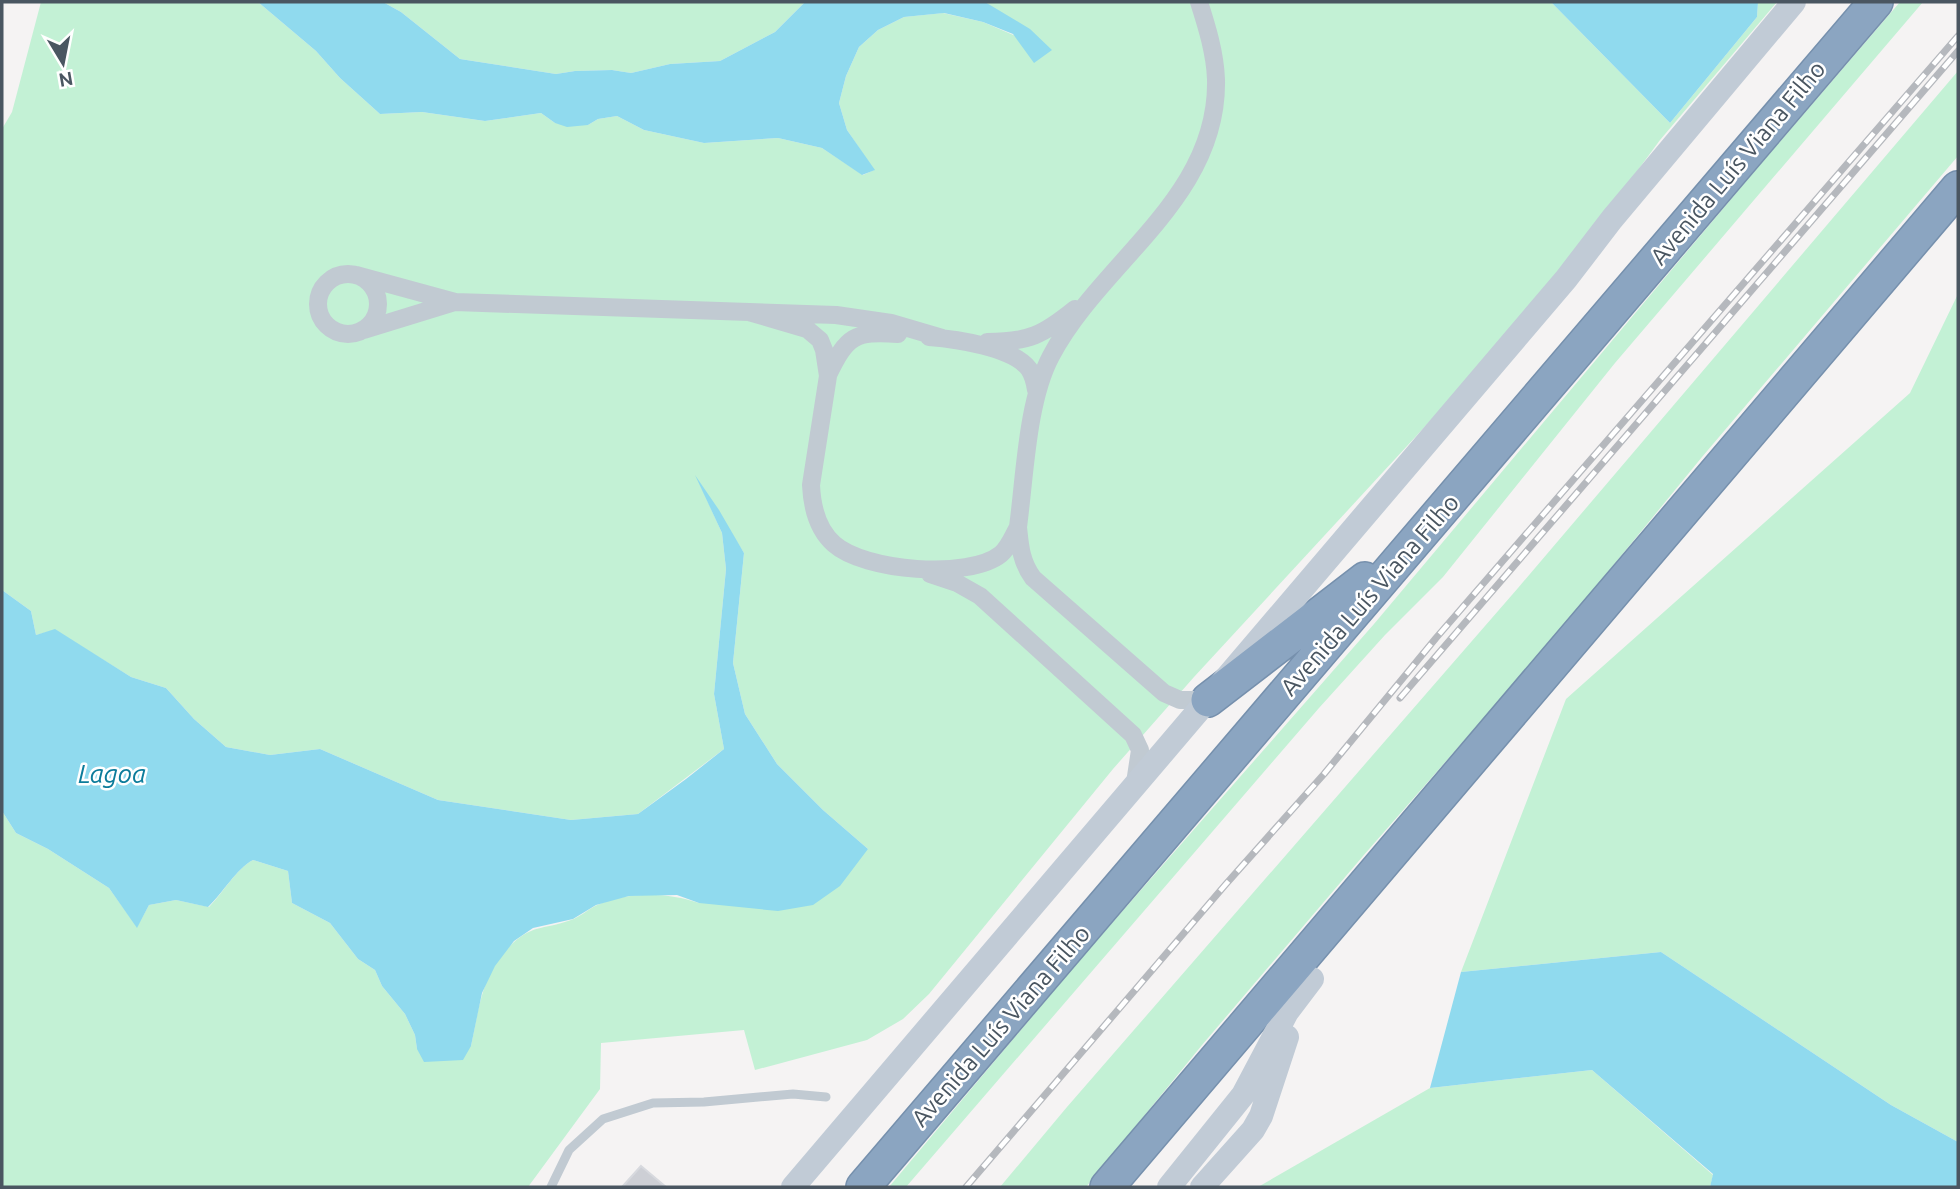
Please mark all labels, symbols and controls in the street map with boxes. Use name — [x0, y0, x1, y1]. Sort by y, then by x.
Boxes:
north arrow — [28, 28, 98, 98]
street label: Avenida Luís Viana Filho — [1645, 55, 1831, 270]
text: N — [57, 68, 75, 92]
street label: Avenida Luís Viana Filho — [1275, 489, 1464, 701]
water label: Lagoa — [78, 759, 146, 788]
street label: Avenida Luís Viana Filho — [906, 920, 1095, 1132]

